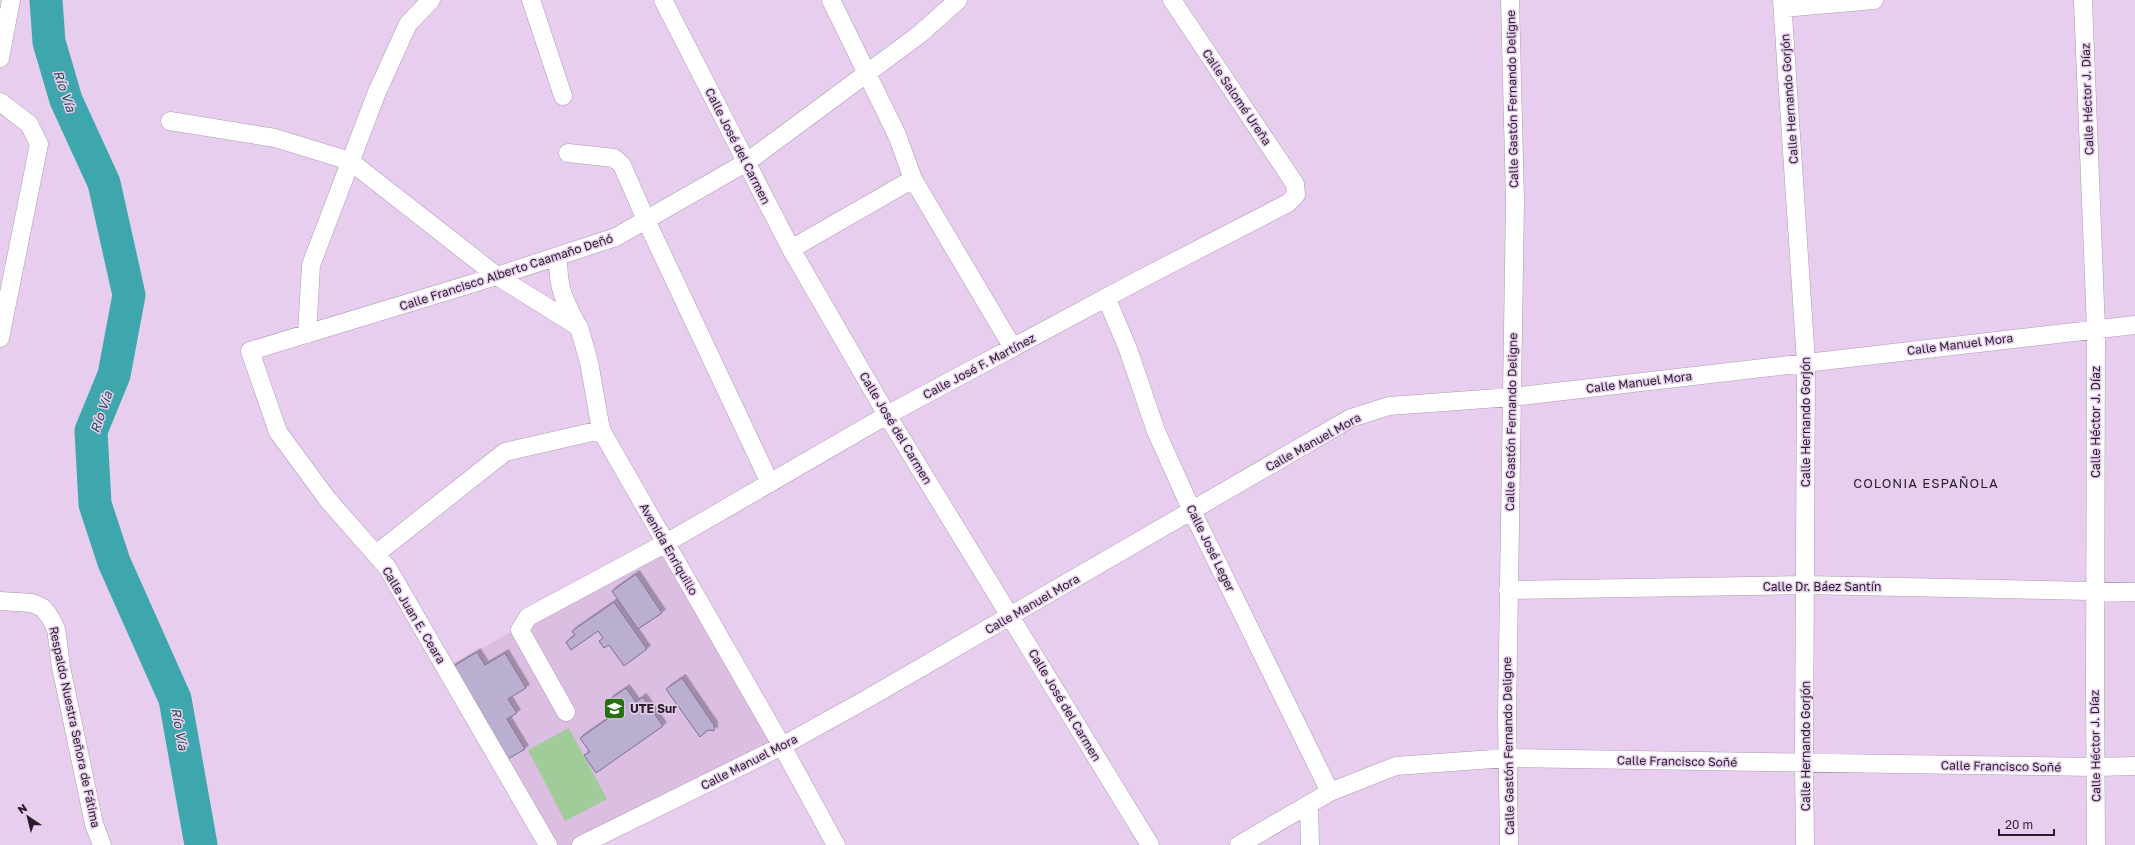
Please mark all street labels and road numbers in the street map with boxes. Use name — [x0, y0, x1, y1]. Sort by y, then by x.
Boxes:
street label: Calle Gastón Fernando Deligne — [1503, 10, 1521, 188]
street label: Calle Hernando Gorjón — [1777, 33, 1801, 165]
street label: Calle Héctor J. Díaz — [2078, 43, 2096, 155]
street label: Calle Salomé Ureña — [1199, 46, 1275, 148]
street label: Calle José del Carmen — [702, 85, 774, 207]
street label: Calle Francisco Alberto Caamaño Deñó — [397, 230, 615, 314]
street label: Calle José F. Martínez — [920, 330, 1038, 402]
street label: Calle Manuel Mora — [1906, 330, 2014, 358]
street label: Calle Gastón Fernando Deligne — [1502, 333, 1520, 511]
street label: Calle Hernando Gorjón — [1798, 357, 1813, 487]
street label: Calle Héctor J. Díaz — [2088, 366, 2103, 478]
street label: Calle Manuel Mora — [1585, 368, 1693, 396]
street label: Calle José del Carmen — [857, 369, 935, 487]
street label: Calle Manuel Mora — [1263, 410, 1363, 474]
street label: Avenida Enriquillo — [637, 500, 701, 598]
street label: Calle José Leger — [1183, 502, 1239, 594]
street label: Calle Juan E. Ceara — [379, 564, 449, 666]
street label: Calle Manuel Mora — [982, 571, 1082, 637]
street label: Calle Dr. Báez Santín — [1763, 579, 1881, 594]
street label: Respaldo Nuestra Señora de Fátima — [46, 625, 104, 829]
street label: Calle José del Carmen — [1026, 646, 1104, 764]
street label: Calle Gastón Fernando Deligne — [1499, 657, 1517, 835]
street label: Calle Hernando Gorjón — [1798, 681, 1813, 811]
street label: Calle Héctor J. Díaz — [2087, 690, 2103, 802]
street label: Calle Manuel Mora — [698, 731, 800, 793]
street label: Calle Francisco Soñé — [1617, 752, 1737, 770]
street label: Calle Francisco Soñé — [1941, 757, 2061, 775]

